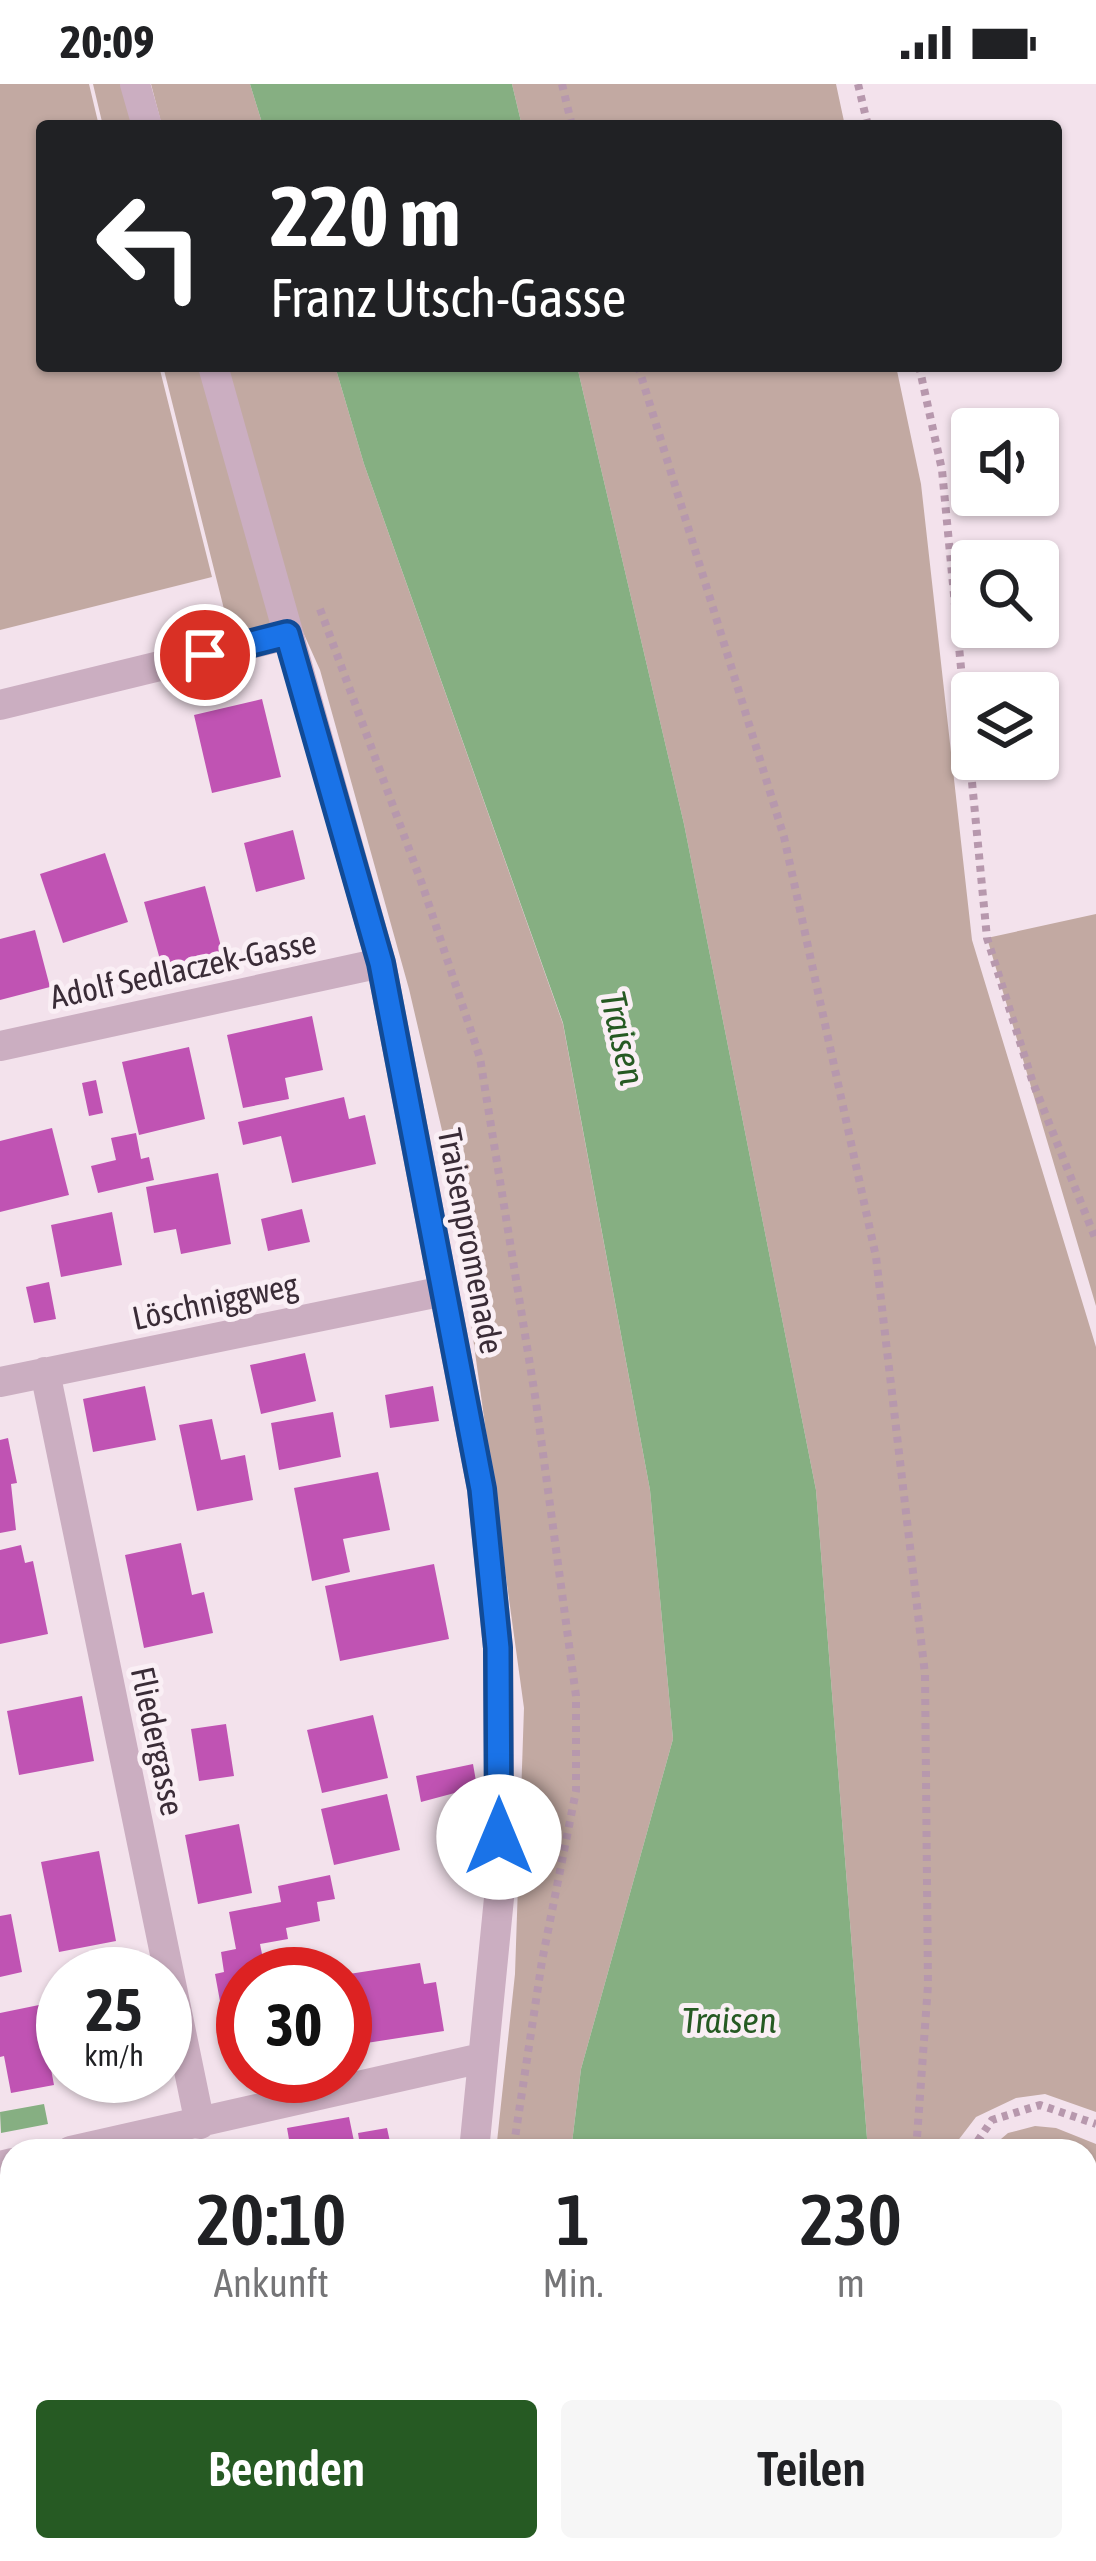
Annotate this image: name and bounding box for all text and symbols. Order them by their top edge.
text: 20:09 [60,16,154,68]
icon: left [72,168,228,324]
text: 220 m [270,168,460,264]
text: Franz Utsch-Gasse [270,267,626,328]
map controls [951,408,1059,780]
button: sound [951,408,1059,516]
button: search [951,540,1059,648]
pin [154,604,256,706]
icon: arrive [172,622,238,688]
button: layers [951,672,1059,780]
street label: Adolf Sedlaczek-Gasse [47,922,319,1016]
water label: Traisen [592,987,654,1089]
street label: Traisenpromenade [431,1125,511,1357]
street label: Löschniggweg [129,1265,302,1337]
street label: Fliedergasse [124,1663,192,1819]
position arrow [436,1774,562,1900]
speed limit sign: 30 [216,1947,372,2103]
text: 25 [86,1975,142,2044]
water label: Traisen [682,1999,776,2041]
text: km/h [84,2038,144,2072]
text: 20:10 [196,2178,346,2260]
text: 1 [556,2178,590,2260]
text: 230 [800,2178,902,2260]
text: Ankunft [214,2261,329,2305]
text: Min. [543,2261,604,2305]
text: m [837,2261,865,2305]
button: Beenden [36,2400,537,2538]
button: Teilen [561,2400,1062,2538]

